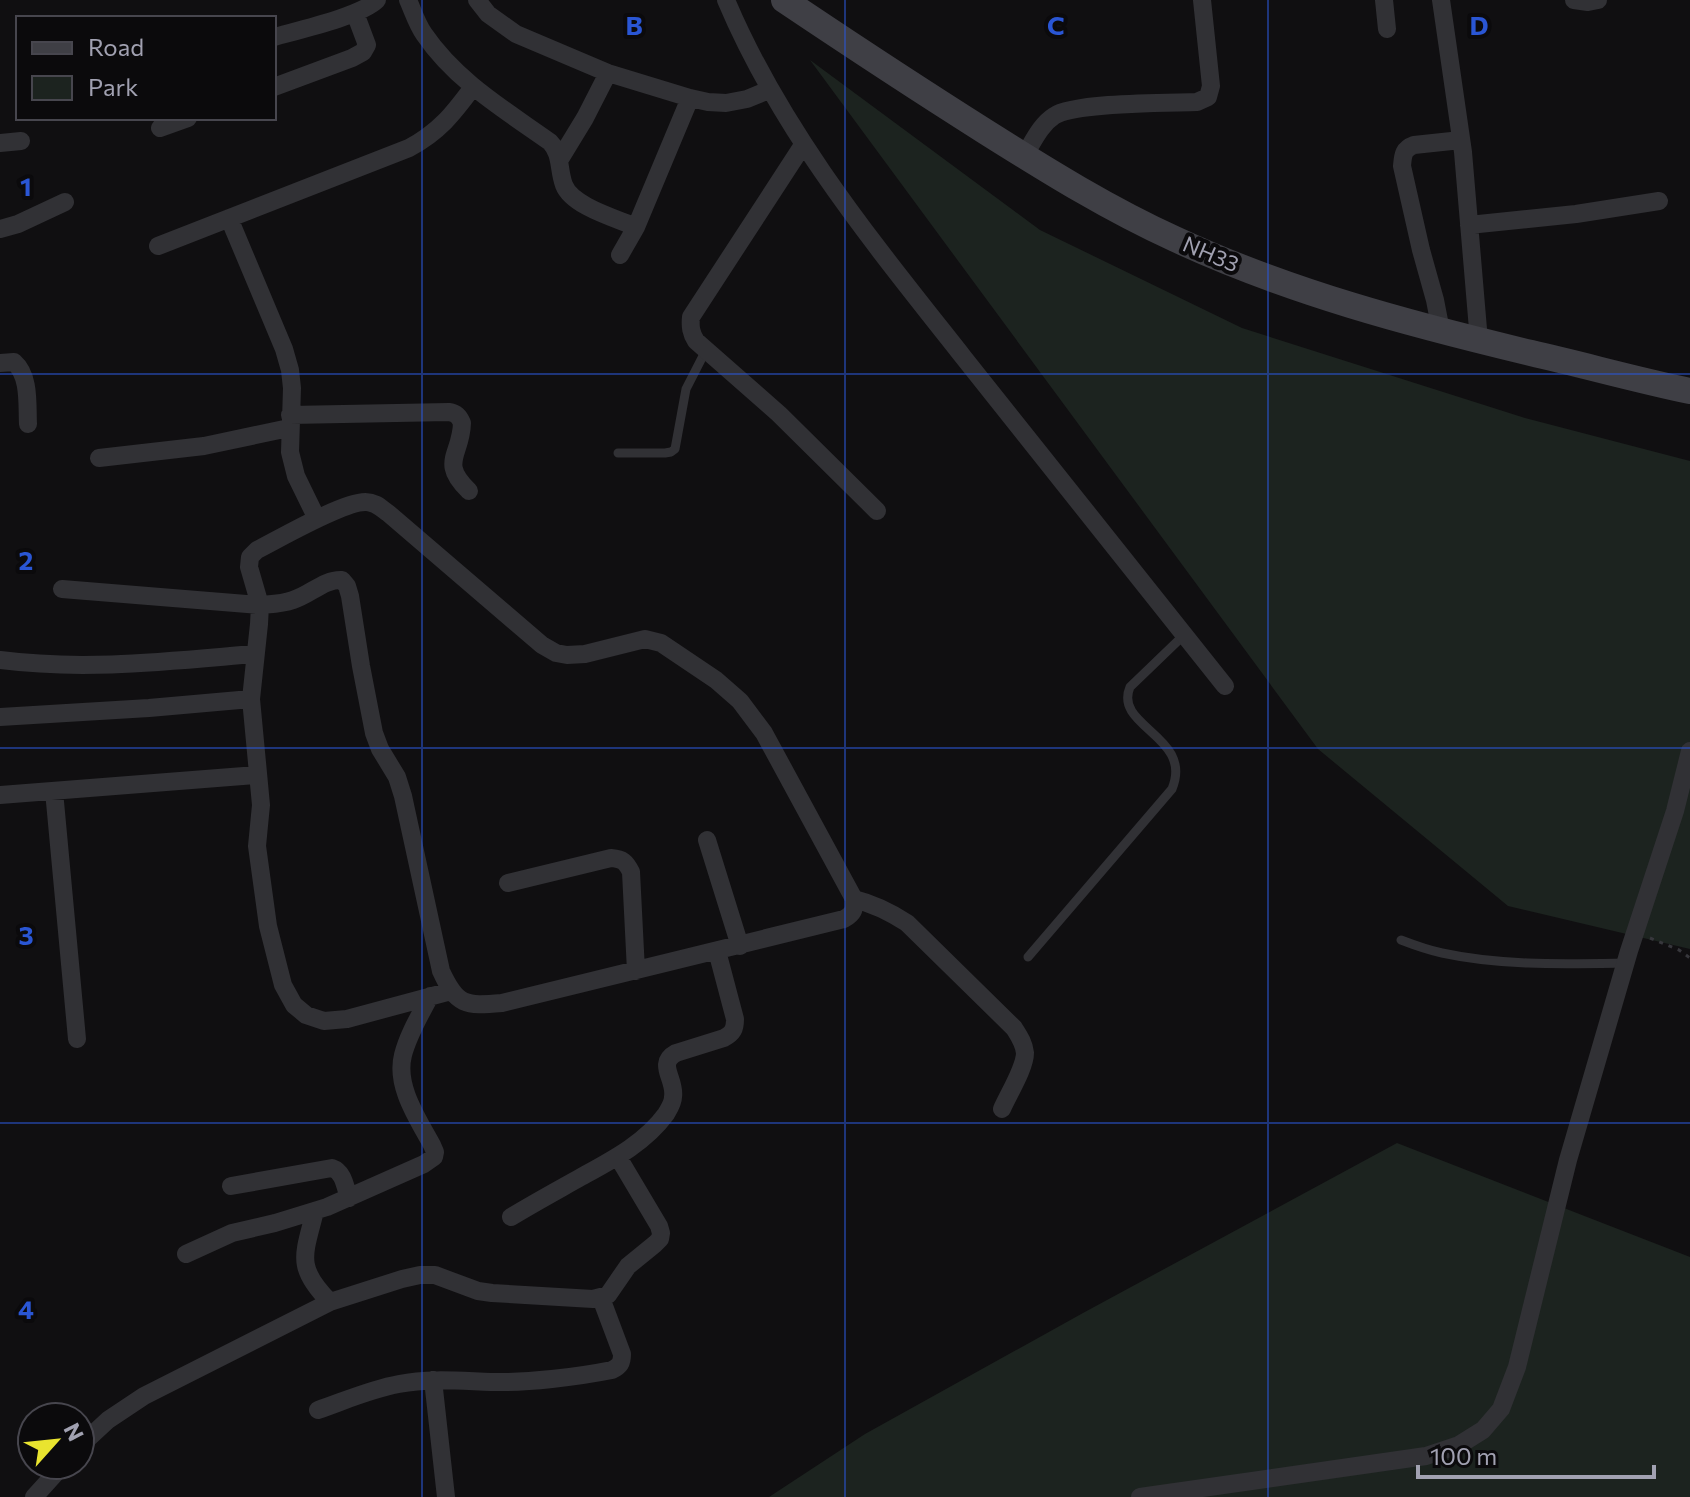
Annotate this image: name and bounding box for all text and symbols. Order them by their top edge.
text: B [625,9,643,40]
text: C [1047,9,1065,40]
text: D [1469,9,1489,40]
legend [16,16,276,120]
text: Road [88,32,144,61]
text: Park [88,72,138,101]
text: 1 [20,170,32,201]
street label: NH33 [1179,230,1243,277]
text: 2 [19,544,33,575]
text: 3 [18,919,34,950]
text: 4 [18,1293,34,1324]
north arrow [16,1401,96,1481]
text: N [58,1418,90,1445]
scale bar [1418,1429,1654,1479]
text: 100 m [1430,1441,1497,1470]

